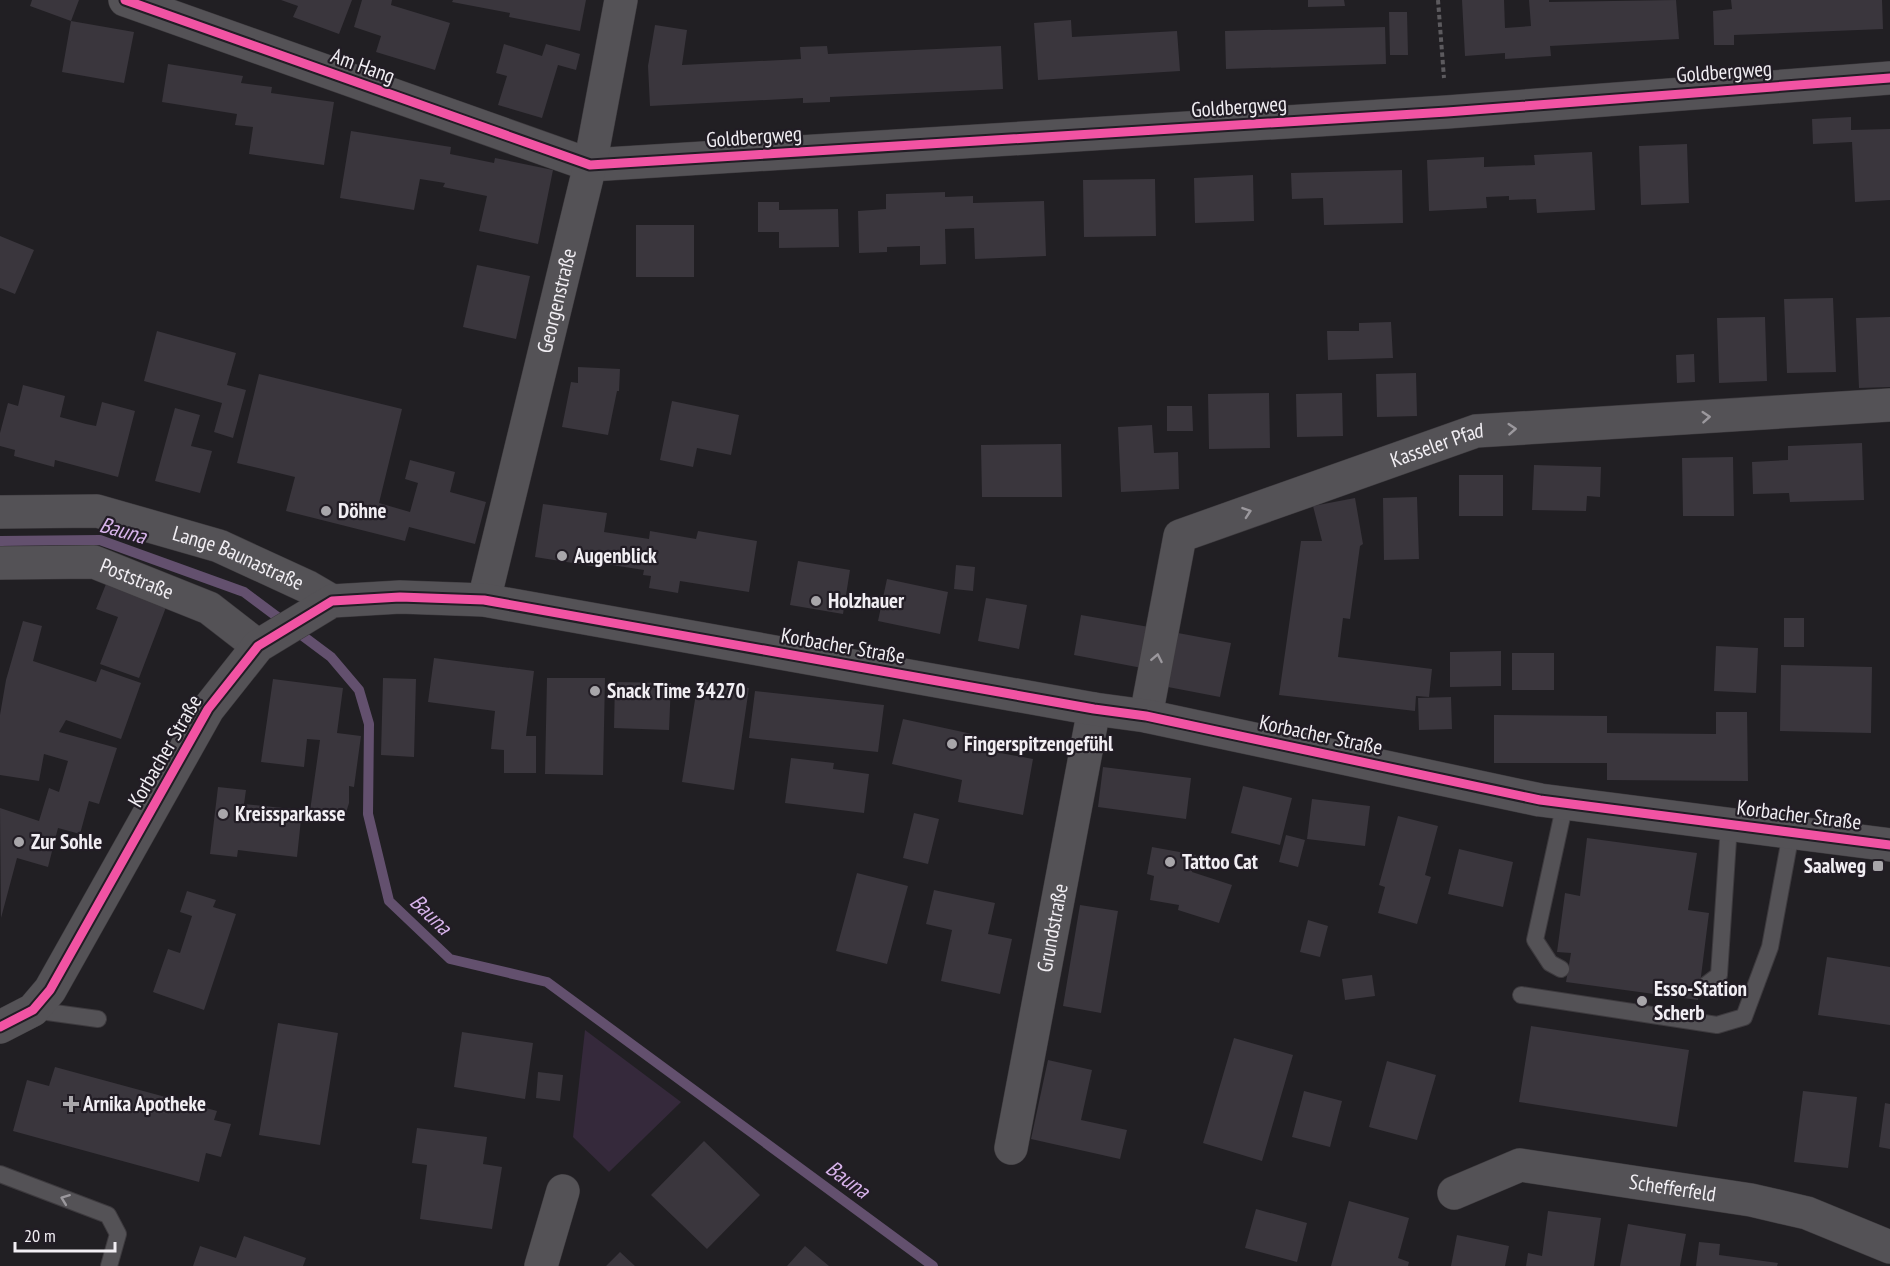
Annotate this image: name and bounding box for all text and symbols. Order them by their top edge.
street label: Am Hang [328,42,399,90]
street label: Goldbergweg [1675,55,1773,88]
street label: Goldbergweg [1190,90,1288,123]
street label: Goldbergweg [705,120,803,153]
street label: Georgenstraße [531,246,582,356]
one-way arrow [1702,410,1711,423]
street label: Kasseler Pfad [1387,417,1484,473]
one-way arrow [1507,423,1516,436]
place label: Döhne [338,497,386,524]
marker: Döhne [319,504,333,518]
one-way arrow [1241,507,1251,520]
water label: Bauna [96,510,151,550]
street label: Lange Baunastraße [170,519,308,596]
place label: Augenblick [573,542,657,569]
marker: Augenblick [555,549,569,563]
street label: Poststraße [96,552,178,605]
place label: Holzhauer [828,587,905,614]
marker: Holzhauer [809,594,823,608]
street label: Korbacher Straße [779,621,907,670]
one-way arrow [1150,654,1163,664]
place label: Snack Time 34270 [607,677,746,704]
marker: Snack Time 34270 [588,684,602,698]
street label: Korbacher Straße [122,690,208,812]
street label: Korbacher Straße [1257,708,1385,761]
place label: Fingerspitzengefühl [964,730,1114,757]
marker: Fingerspitzengefühl [945,737,959,751]
street label: Korbacher Straße [1735,793,1863,836]
place label: Kreissparkasse [235,800,345,827]
marker: Kreissparkasse [216,807,230,821]
place label: Zur Sohle [31,828,102,855]
marker: Zur Sohle [12,835,26,849]
place label: Tattoo Cat [1182,848,1258,875]
place label: Saalweg [1804,852,1866,879]
marker: Tattoo Cat [1163,855,1177,869]
marker: Saalweg [1871,859,1885,873]
street label: Grundstraße [1031,881,1074,974]
water label: Bauna [404,888,459,941]
place label: Esso-Station Scherb [1654,975,1747,1026]
marker: Esso-Station Scherb [1635,994,1649,1008]
place label: Arnika Apotheke [82,1090,206,1117]
marker: Arnika Apotheke [64,1097,78,1111]
water label: Bauna [821,1154,876,1205]
street label: Schefferfeld [1627,1168,1718,1208]
one-way arrow [60,1194,71,1206]
scale bar [15,1215,116,1253]
text: 20 m [24,1224,56,1247]

